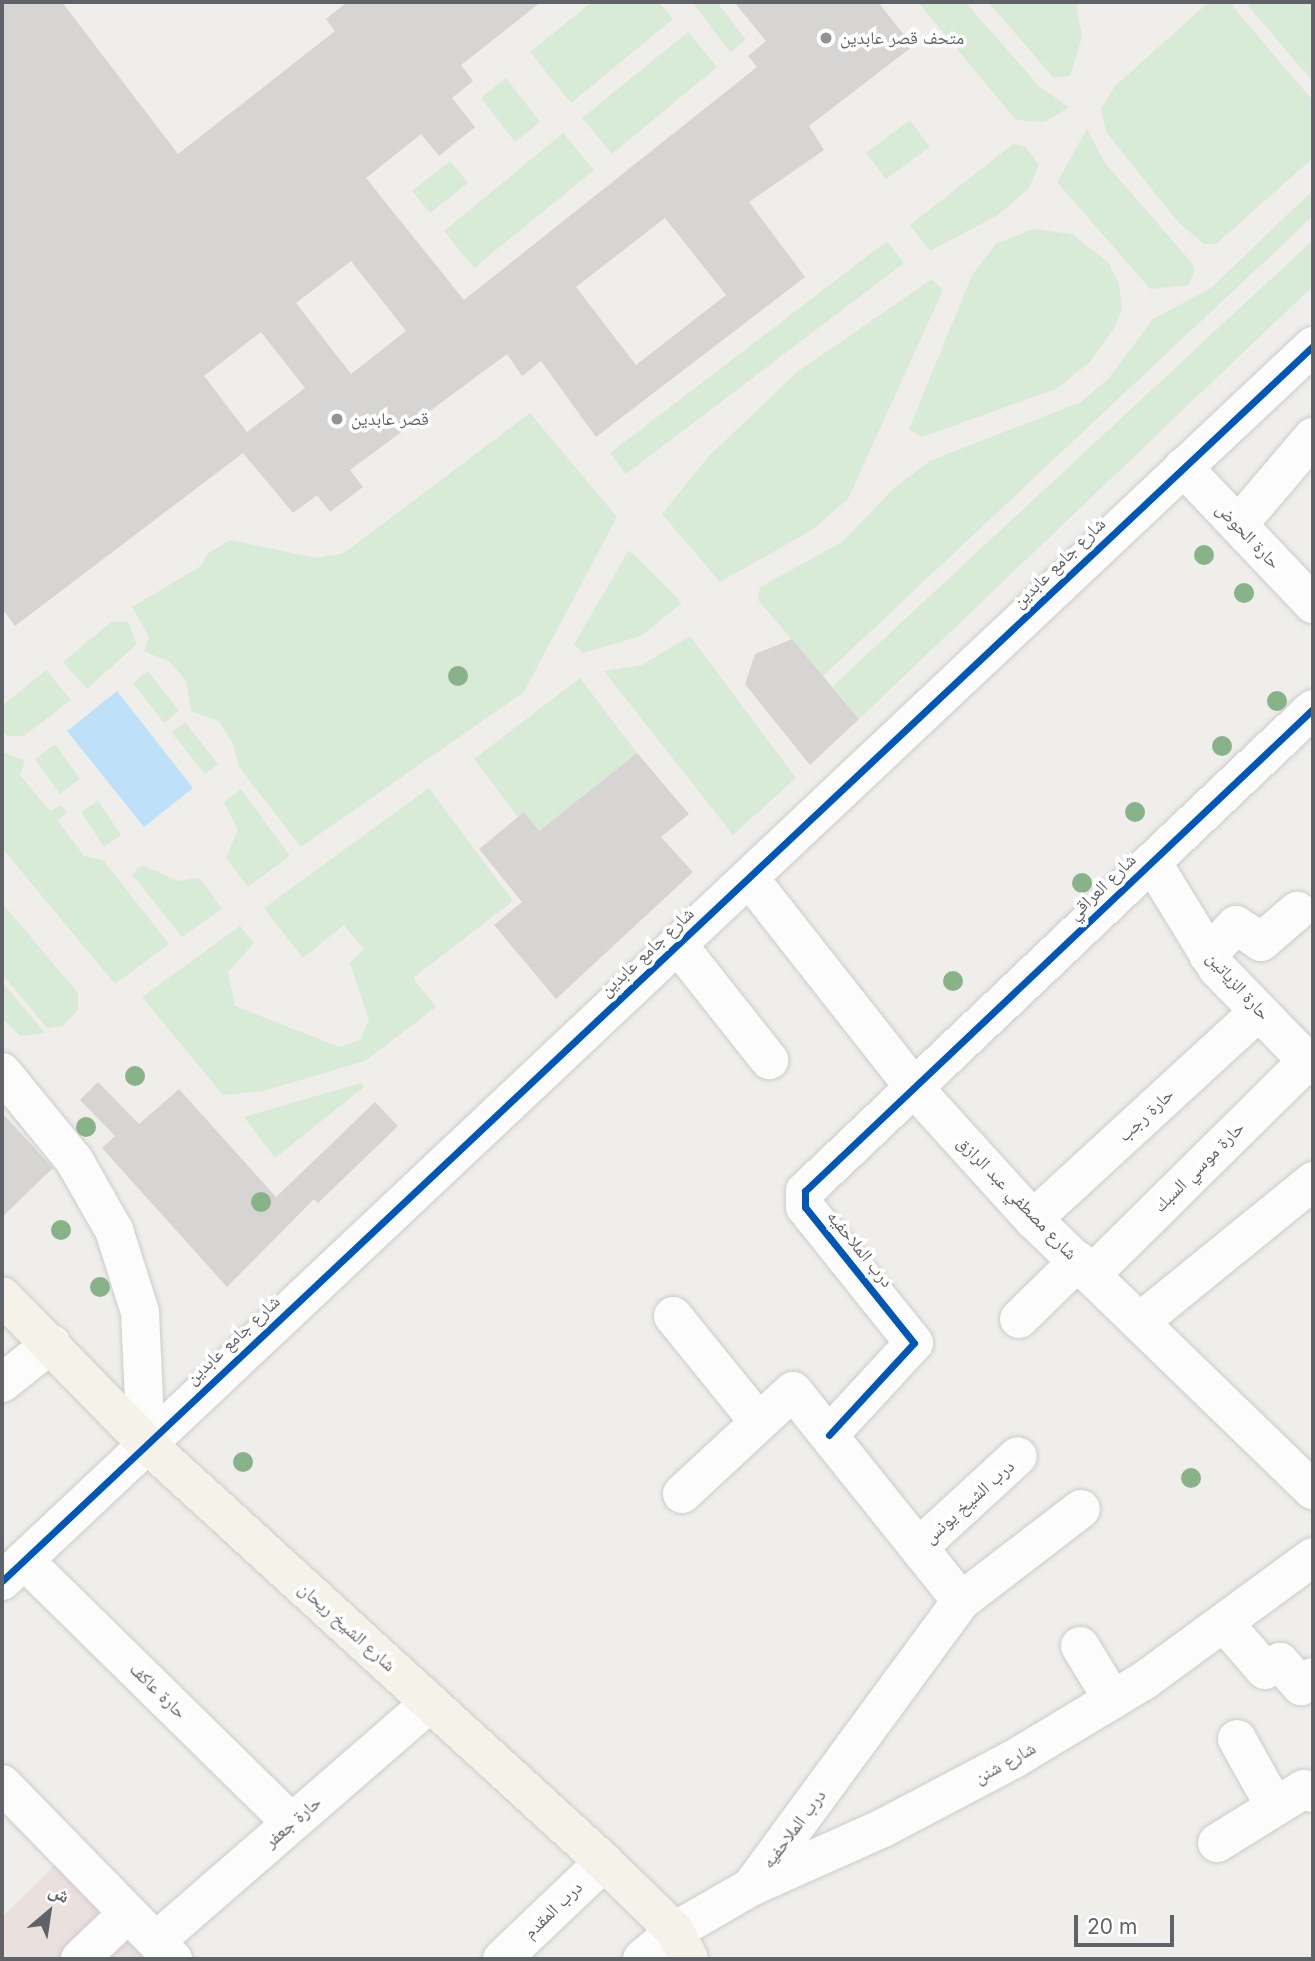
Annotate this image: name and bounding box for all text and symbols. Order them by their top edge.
place label: متحف قصر عابدين [840,27,964,49]
marker: متحف قصر عابدين [818,30,834,46]
place label: قصر عابدين [351,408,429,430]
marker: قصر عابدين [329,411,345,427]
street label: حارة الحوض [1211,498,1285,574]
street label: شارع جامع عابدين [1008,513,1110,613]
street label: شارع العراقي [1063,849,1141,925]
street label: شارع جامع عابدين [595,903,699,1001]
street label: حارة الزياتين [1202,947,1274,1025]
street label: حارة رجب [1114,1084,1178,1146]
street label: حارة موسي السبك [1149,1117,1249,1217]
street label: شارع مصطفي عبد الرازق [952,1132,1082,1264]
street label: درب الملاحفيه [822,1206,898,1292]
street label: شارع جامع عابدين [181,1291,285,1389]
street label: درب الشيخ يونس [919,1456,1019,1548]
street label: شارع الشيخ ريحان [294,1578,400,1676]
street label: حارة عاكف [125,1659,191,1723]
street label: شارع شنن [971,1737,1039,1789]
street label: درب الملاحفيه [757,1785,831,1873]
street label: حارة جعفر [260,1791,326,1853]
north arrow [14,1877,84,1947]
street label: درب المقدم [519,1877,587,1943]
text: ش [45,1878,74,1908]
scale bar [1077,1902,1177,1946]
text: 20 m [1087,1914,1137,1939]

